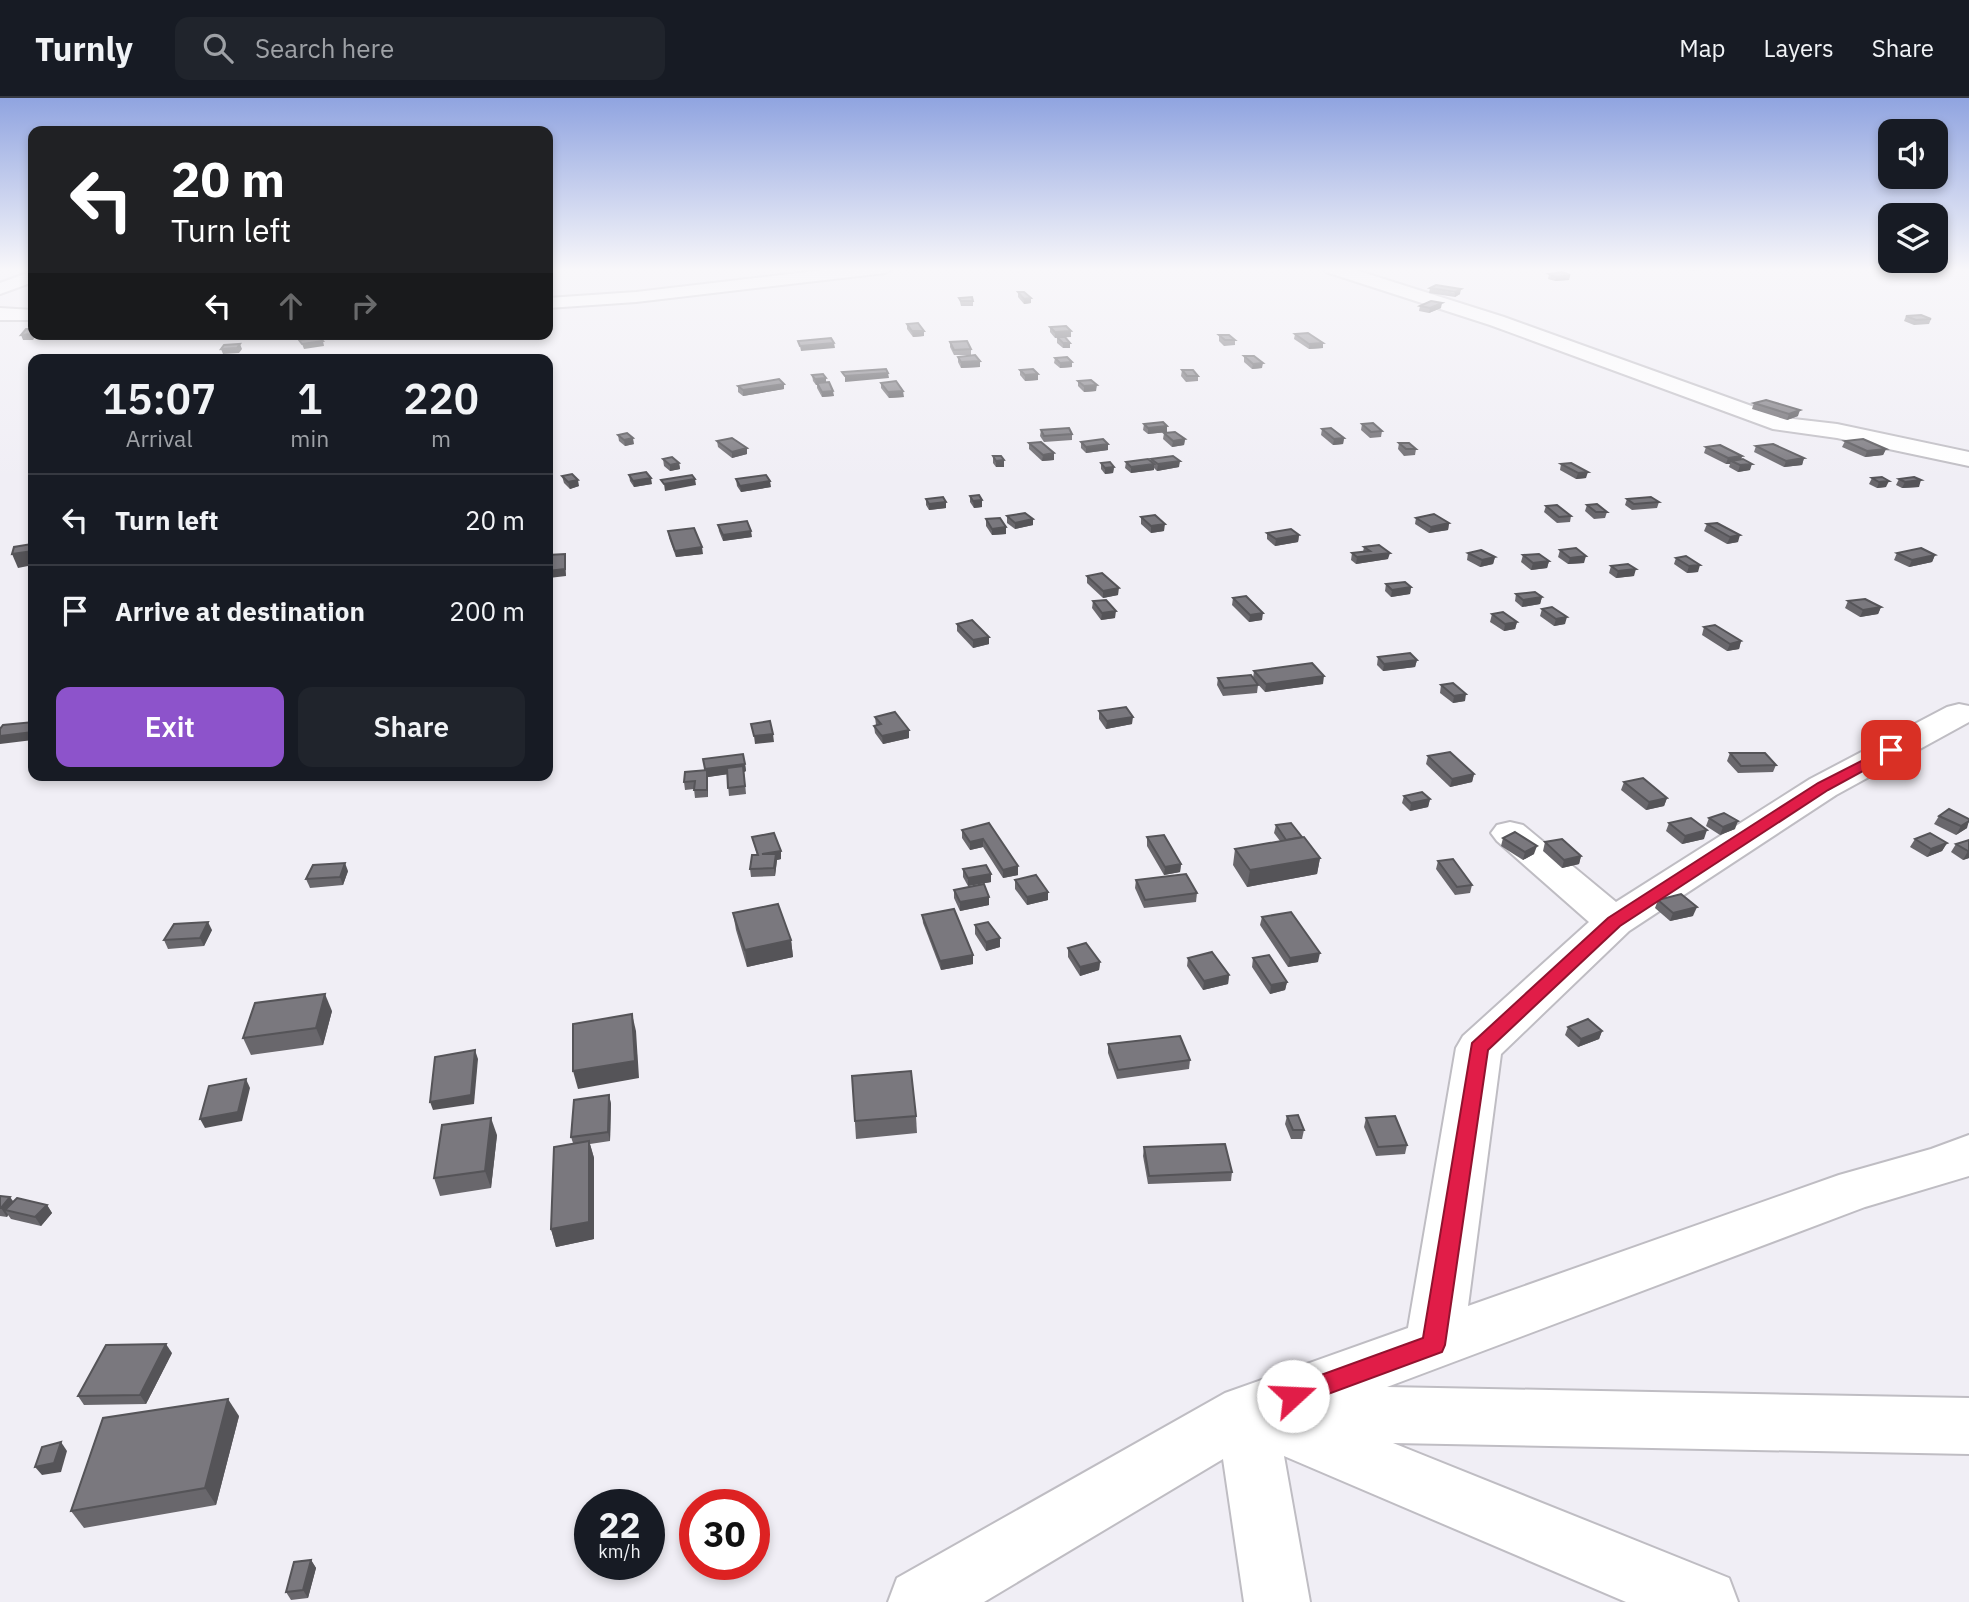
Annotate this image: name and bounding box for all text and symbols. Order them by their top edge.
search box [175,17,665,80]
text: Turnly [35,27,133,70]
icon: search [199,29,237,67]
text: Search here [255,31,394,65]
text: Map [1679,32,1726,64]
text: Layers [1764,32,1834,64]
text: Share [1872,32,1934,64]
map controls [1878,119,1948,273]
button: sound [1878,119,1948,189]
text: 20 m [171,147,285,210]
icon: left [56,154,147,245]
button: layers [1878,203,1948,273]
text: Turn left [171,209,291,251]
icon: left [199,287,237,325]
icon: ahead [272,287,310,325]
icon: right [345,287,383,325]
text: 15:07 [102,371,216,426]
text: 1 [297,371,322,426]
text: 220 [403,371,479,426]
text: Arrival [126,423,193,453]
text: min [290,423,329,453]
text: m [431,423,451,453]
icon: left [56,501,94,539]
text: Turn left [115,503,218,537]
text: 20 m [465,503,525,537]
icon: arrive [56,592,94,630]
text: Arrive at destination [115,594,365,628]
text: 200 m [449,594,525,628]
button: Exit [56,687,284,767]
button: Share [298,687,525,767]
pin [1861,720,1921,780]
icon: arrive [1872,731,1910,769]
position arrow [1256,1359,1330,1433]
speed limit sign: 30 [679,1489,770,1580]
text: 22 [598,1502,641,1548]
text: km/h [598,1540,641,1563]

